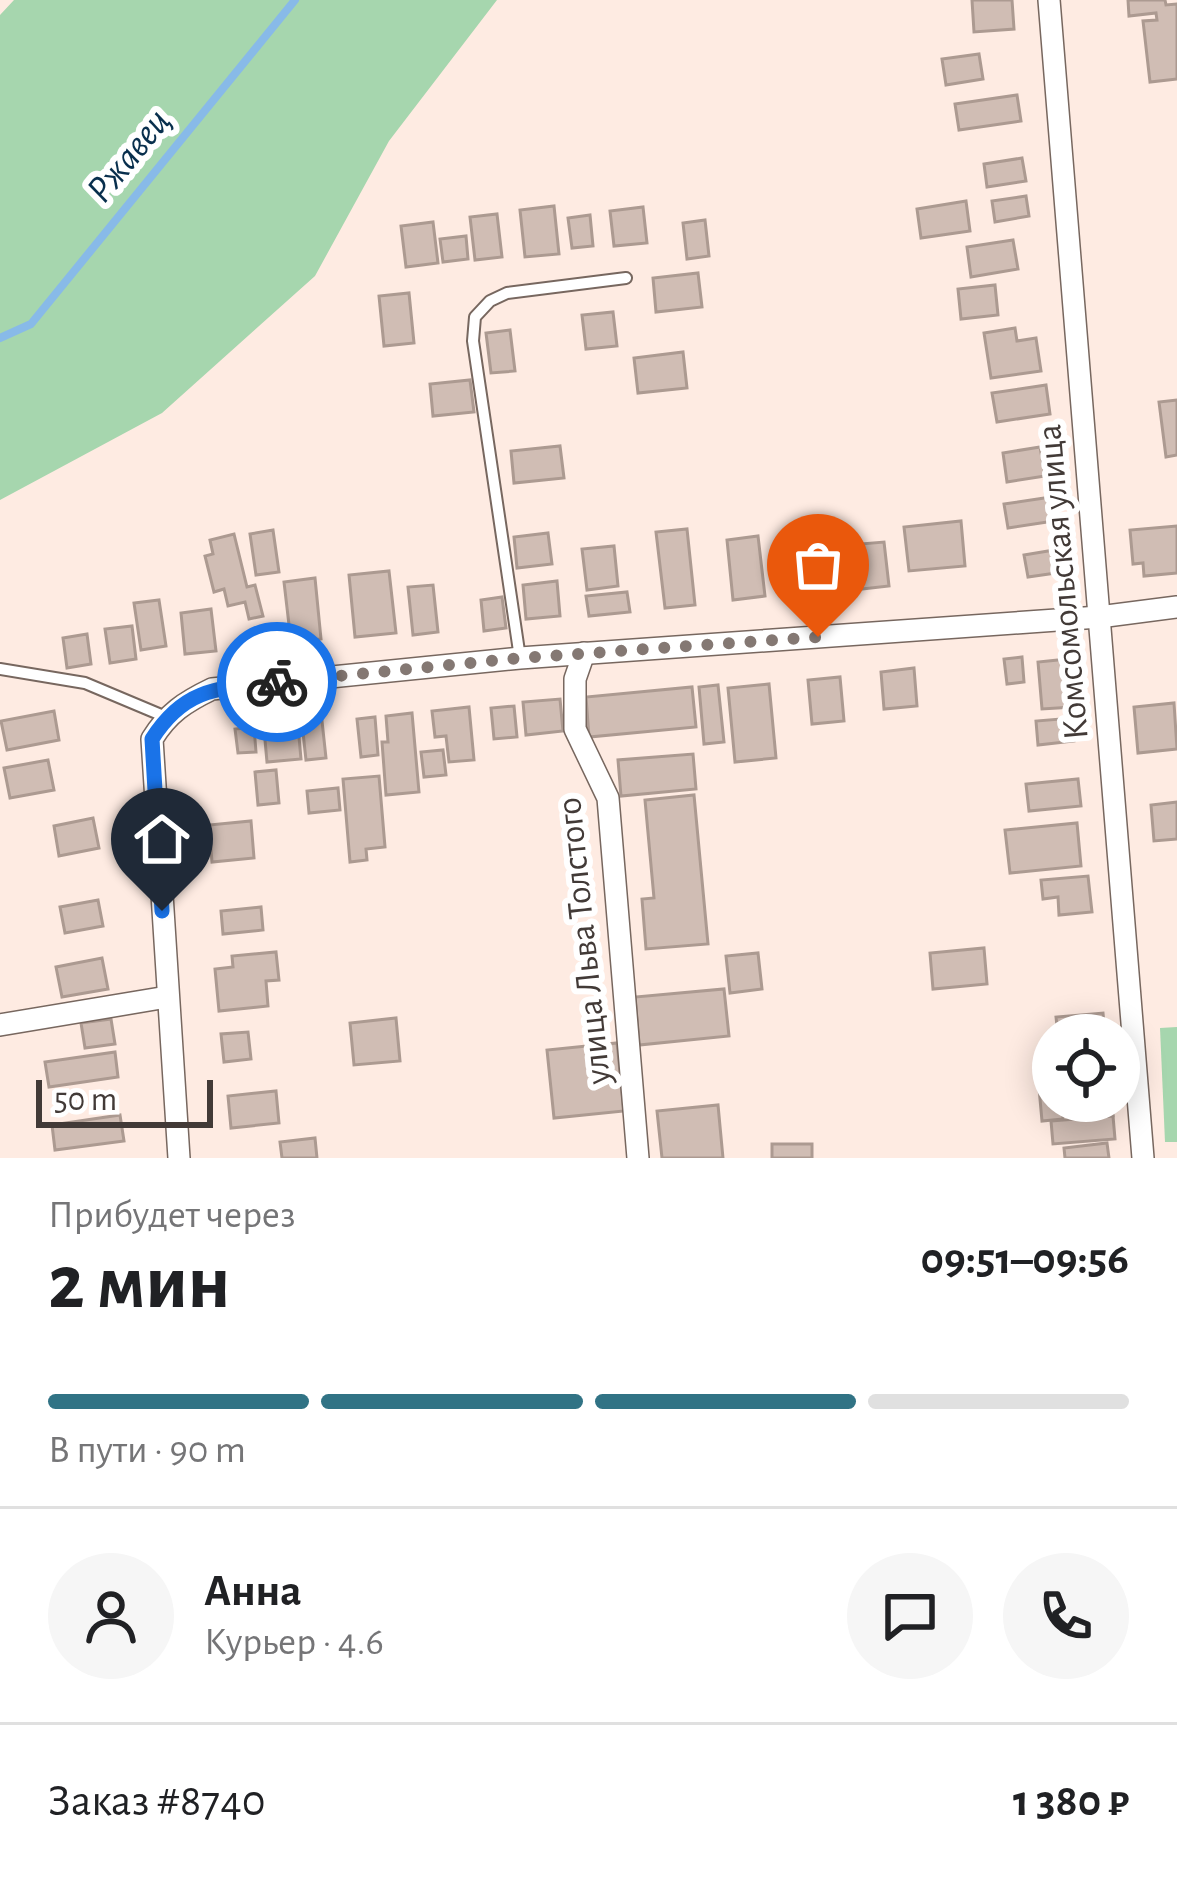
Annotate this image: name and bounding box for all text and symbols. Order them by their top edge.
water label: Ржавец [80,102,178,210]
street label: Комсомольская улица [1031,423,1095,741]
pin [767,514,869,637]
icon: bag [785,532,851,598]
courier [217,622,337,742]
icon: bike [244,649,310,715]
pin [111,788,213,911]
street label: улица Льва Толстого [551,796,617,1087]
icon: home [129,806,195,872]
map controls [1032,1014,1140,1122]
button: locate [1032,1014,1140,1122]
scale bar [36,1074,213,1127]
text: 50 m [54,1084,117,1117]
text: Прибудет через [48,1196,295,1235]
text: 09:51–09:56 [920,1237,1129,1282]
text: 2 мин [48,1245,231,1323]
text: В пути · 90 m [48,1431,246,1470]
button: person [48,1553,174,1679]
button: chat [847,1553,973,1679]
button: phone [1003,1553,1129,1679]
text: Анна [204,1569,302,1614]
text: Курьер · 4.6 [204,1623,384,1662]
text: Заказ #8740 [48,1779,266,1824]
text: 1 380 ₽ [1013,1779,1129,1824]

